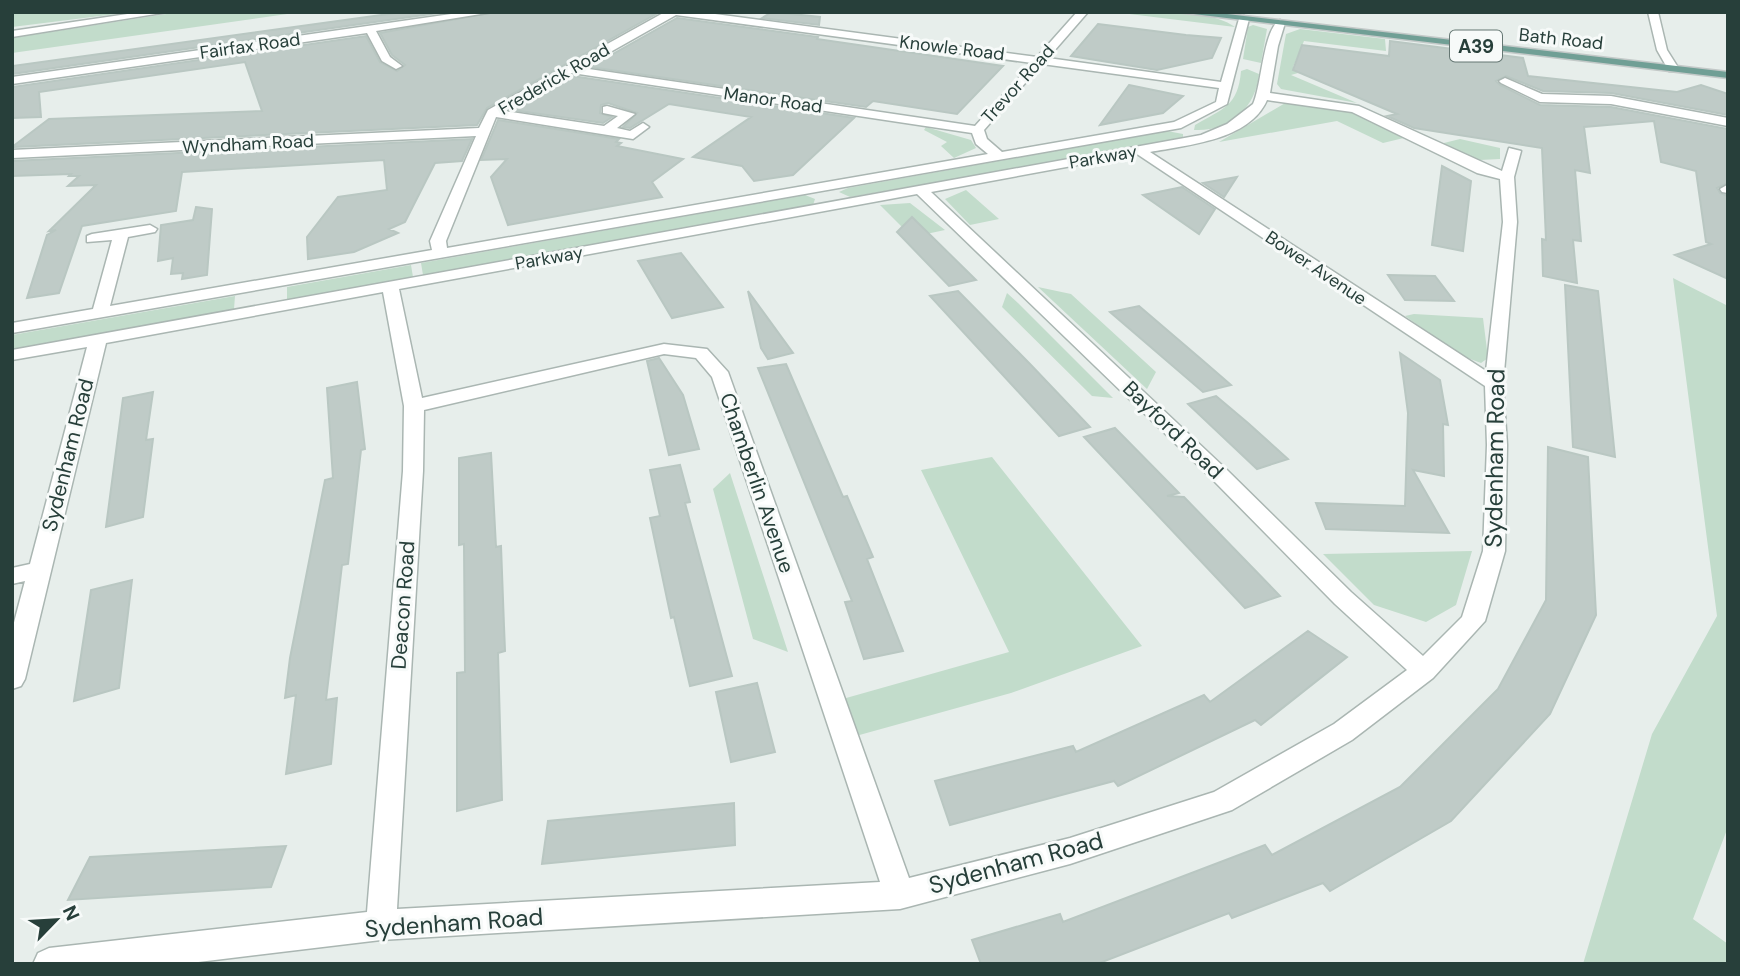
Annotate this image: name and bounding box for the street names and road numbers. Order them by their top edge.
street label: Bath Road [1518,23,1604,55]
street label: Fairfax Road [198,27,302,65]
street label: Knowle Road [898,30,1006,66]
road number: A39 [1450,30,1502,61]
street label: Frederick Road [494,37,614,121]
street label: Trevor Road [976,39,1060,129]
street label: Manor Road [722,81,824,119]
street label: Wyndham Road [182,129,314,159]
street label: Parkway [1067,139,1139,175]
street label: Bower Avenue [1261,225,1371,311]
street label: Parkway [513,240,585,276]
street label: Sydenham Road [1477,368,1512,548]
street label: Bayford Road [1117,375,1229,485]
street label: Sydenham Road [35,376,101,534]
street label: Chamberlin Avenue [713,389,801,577]
street label: Deacon Road [385,540,421,670]
street label: Sydenham Road [925,824,1106,901]
street label: Sydenham Road [364,901,544,944]

